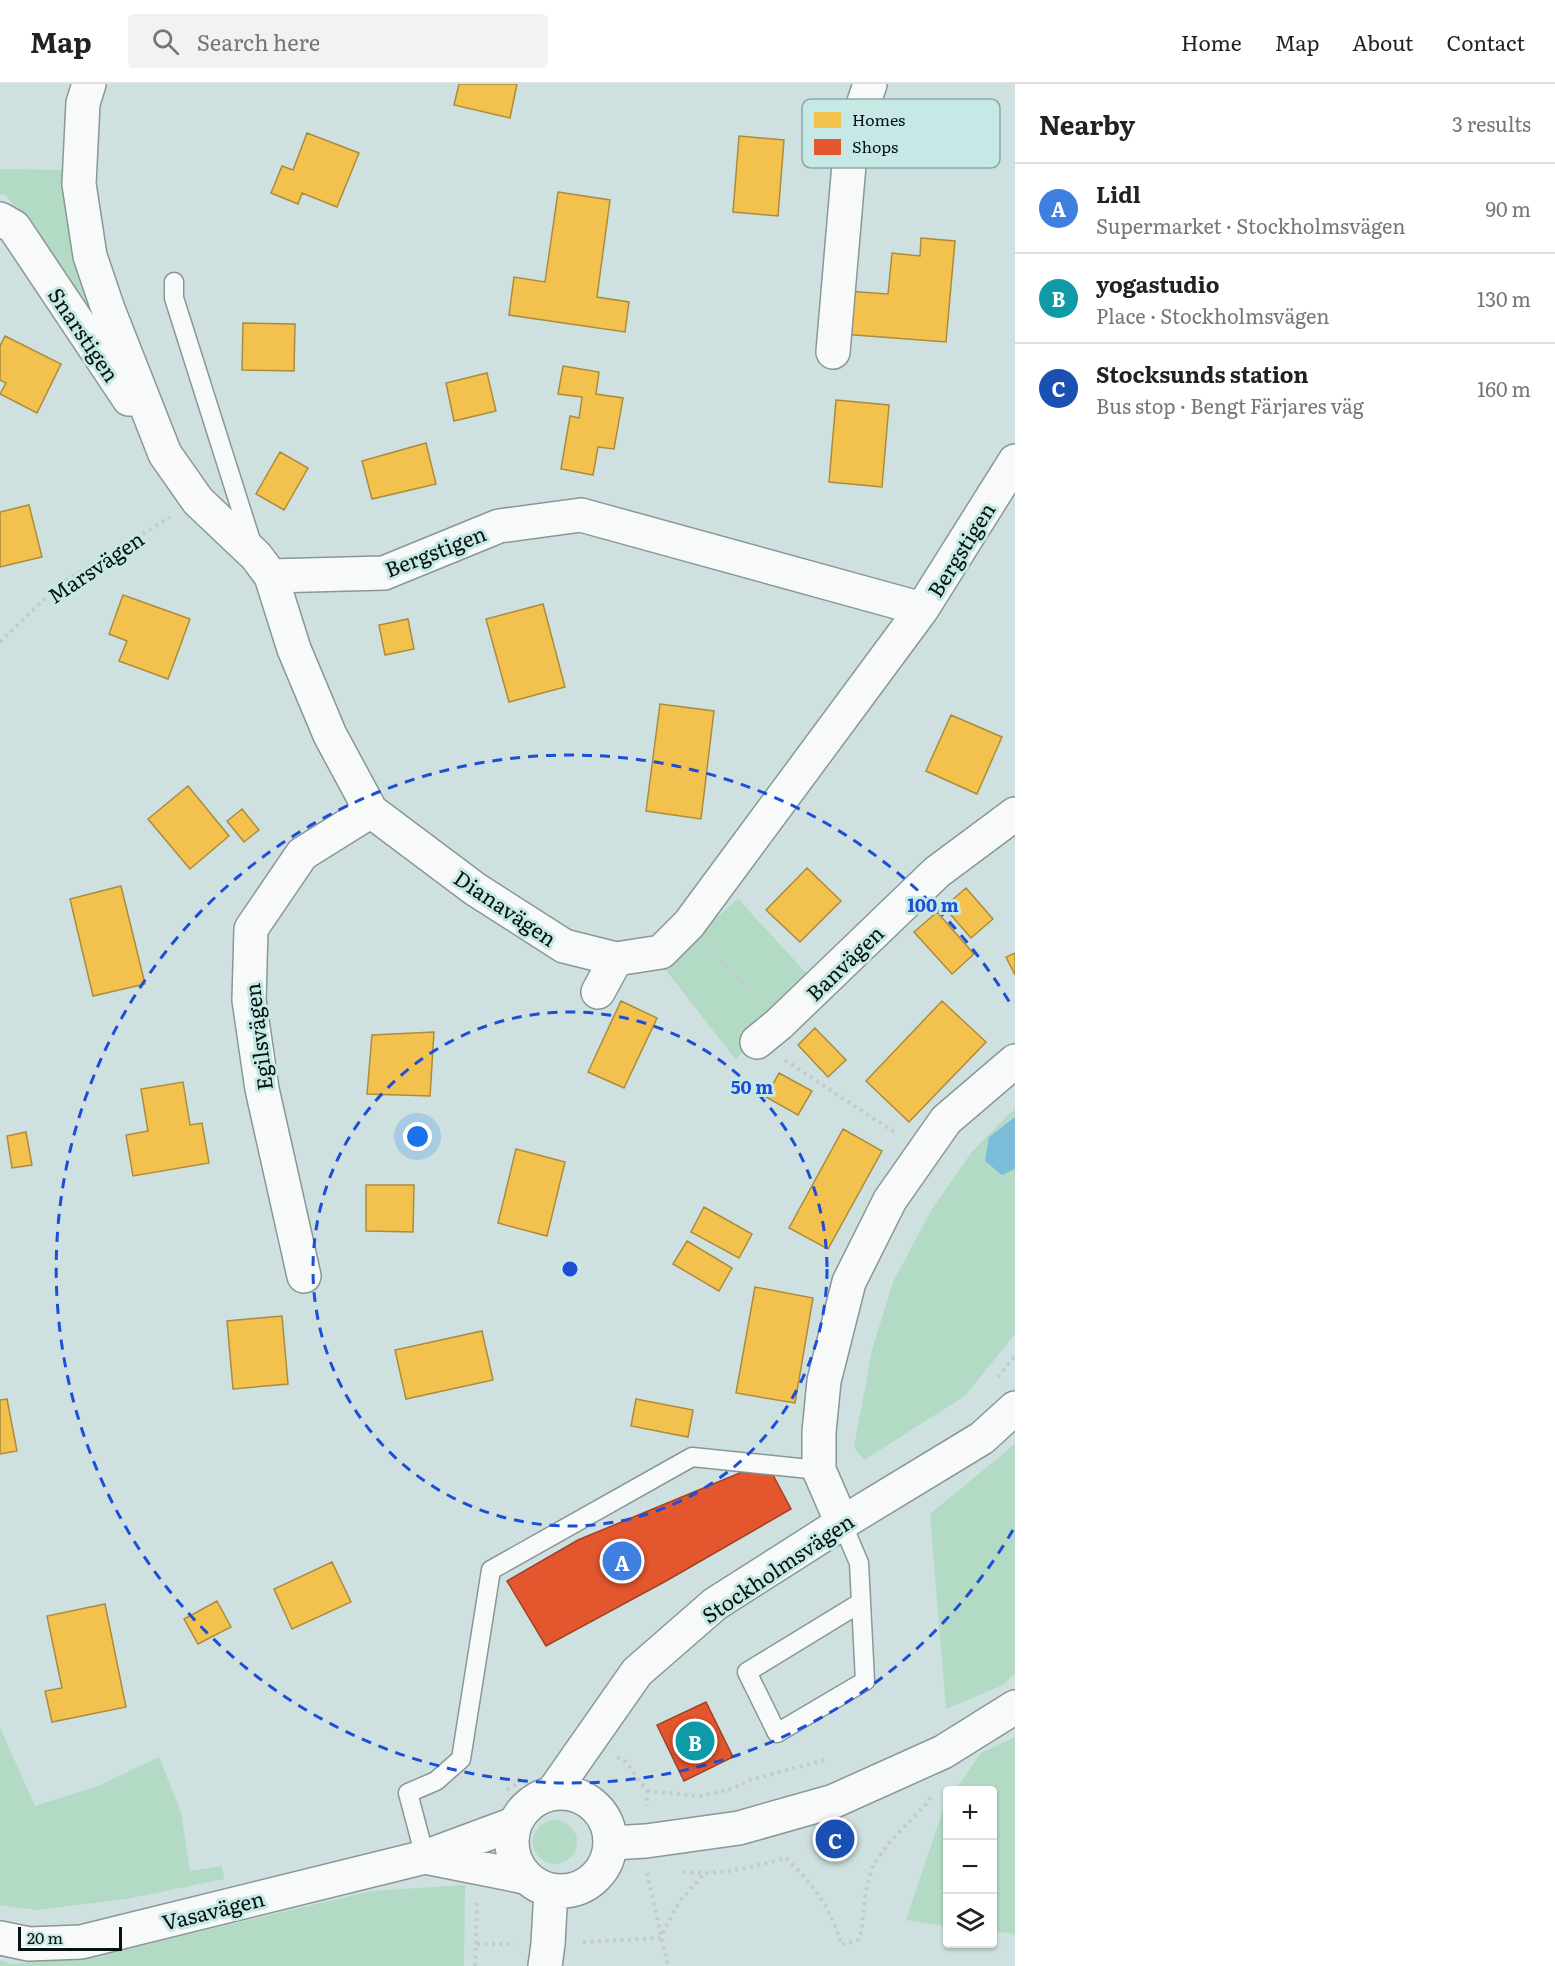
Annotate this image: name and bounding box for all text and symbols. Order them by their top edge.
search box [128,14,548,68]
text: Map [30,20,92,62]
icon: search [149,25,182,58]
text: Search here [197,25,320,58]
text: Home [1181,26,1242,57]
text: Map [1275,26,1319,57]
text: About [1352,26,1414,57]
text: Contact [1447,26,1525,57]
legend [802,99,1000,168]
text: Nearby [1039,104,1135,143]
text: Homes [852,107,905,131]
text: 3 results [1452,108,1531,138]
text: Shops [852,134,898,158]
text: Lidl [1096,177,1141,210]
text: A [1051,193,1066,223]
text: 90 m [1486,193,1531,223]
text: Supermarket · Stockholmsvägen [1096,210,1405,240]
text: yogastudio [1096,267,1220,300]
street label: Snarstigen [42,280,128,388]
text: B [1052,283,1065,313]
text: 130 m [1477,283,1531,313]
text: Place · Stockholmsvägen [1096,300,1329,330]
text: Stocksunds station [1096,357,1309,390]
text: C [1051,373,1066,403]
text: 160 m [1477,373,1531,403]
text: Bus stop · Bengt Färjares väg [1096,390,1364,420]
street label: Bergstigen [919,496,1001,602]
street label: Bergstigen [380,516,490,584]
street label: Marsvägen [41,522,149,610]
street label: Dianavägen [448,861,564,953]
text: 100 m [907,891,959,918]
street label: Banvägen [798,917,890,1007]
street label: Egilsvägen [235,982,279,1092]
text: 50 m [731,1073,773,1100]
your location [403,1122,432,1151]
centre of rings [560,1259,580,1279]
street label: Stockholmsvägen [695,1504,859,1630]
pin: A [602,1538,642,1584]
pin: B [676,1718,714,1764]
map controls [943,1786,997,1948]
button: + [943,1786,997,1840]
pin: C [816,1816,854,1862]
button: − [943,1840,997,1894]
street label: Vasavägen [159,1881,268,1937]
button: layers [943,1894,997,1948]
scale bar [18,1924,122,1952]
text: 20 m [27,1925,63,1949]

